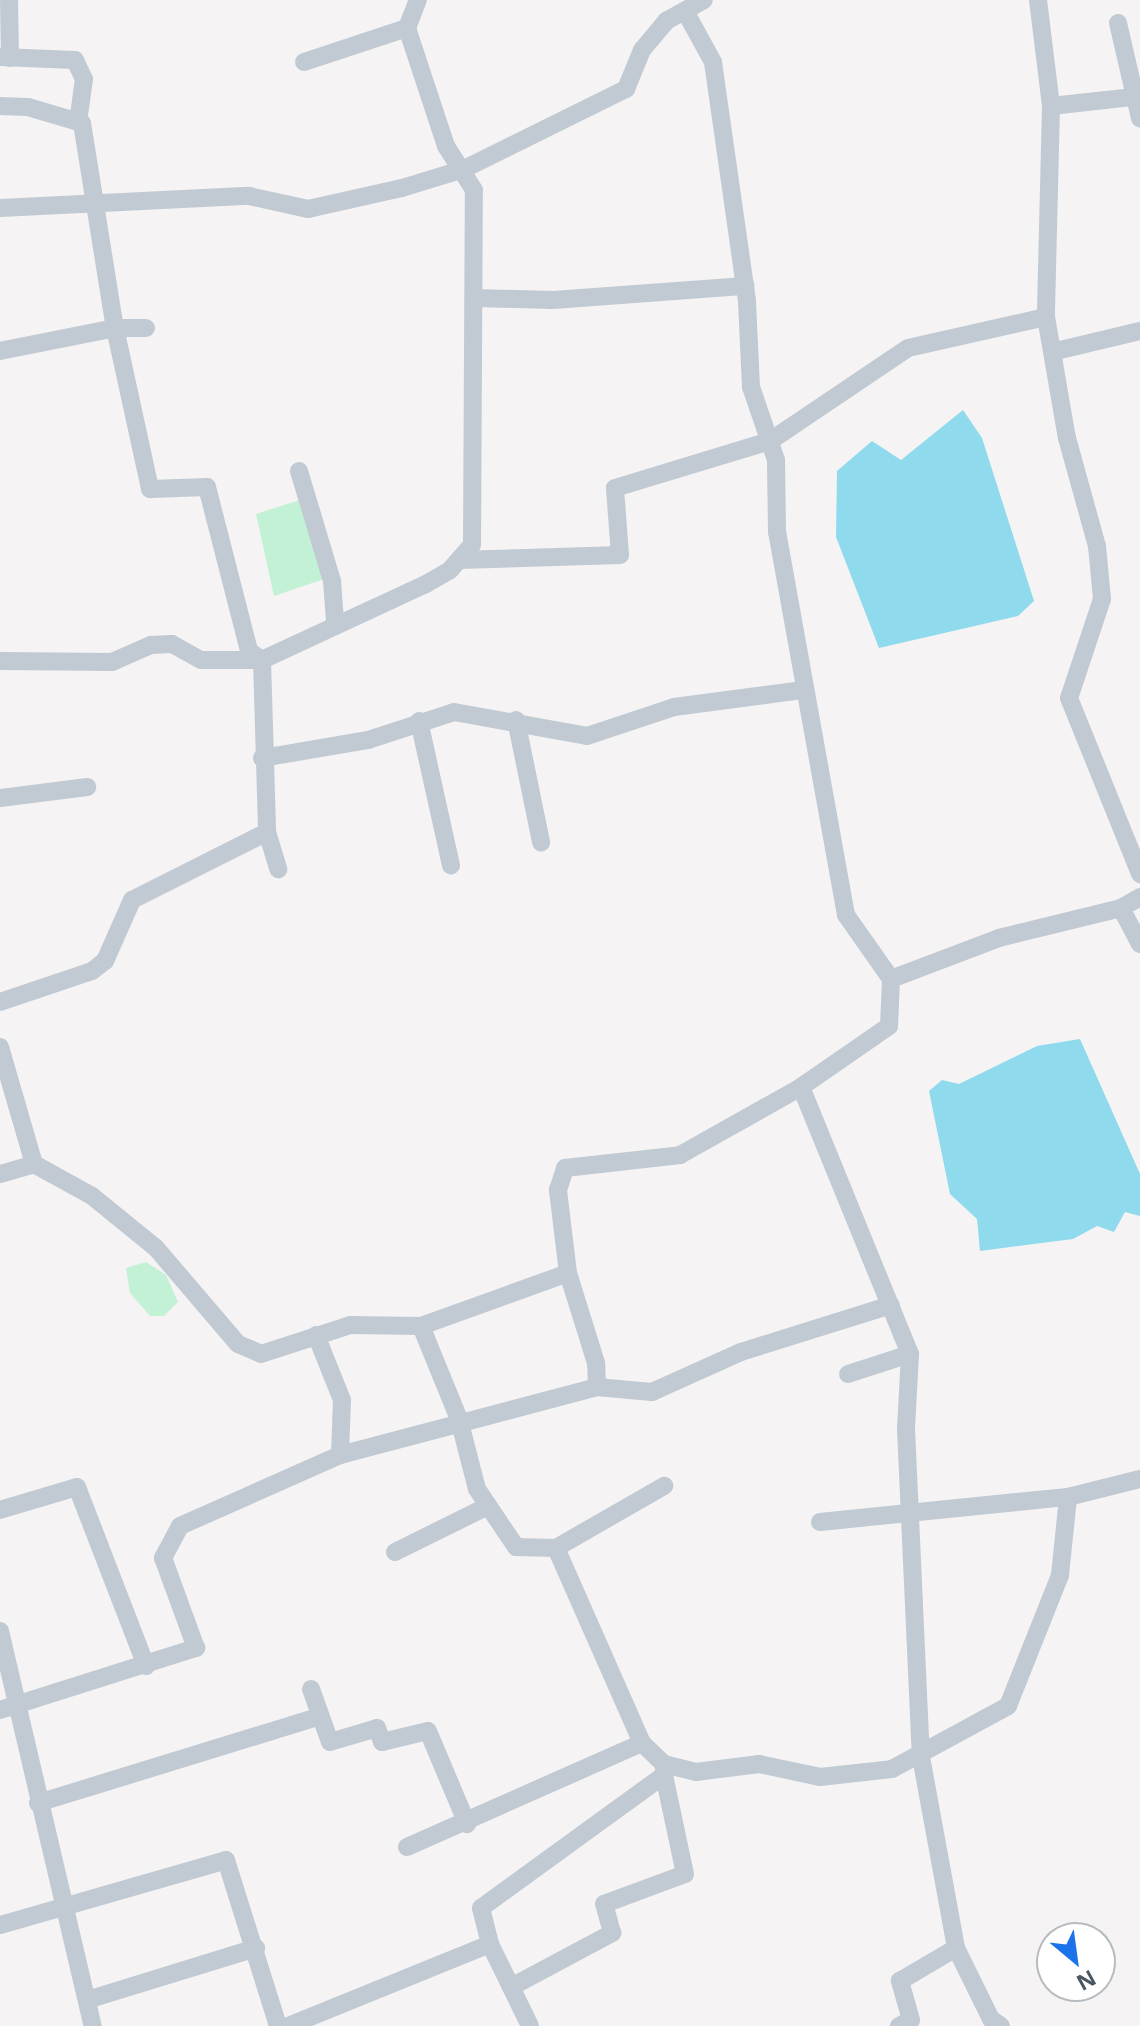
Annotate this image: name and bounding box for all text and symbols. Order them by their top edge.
north arrow [1036,1922,1116,2002]
text: N [1072,1964,1102,1999]

